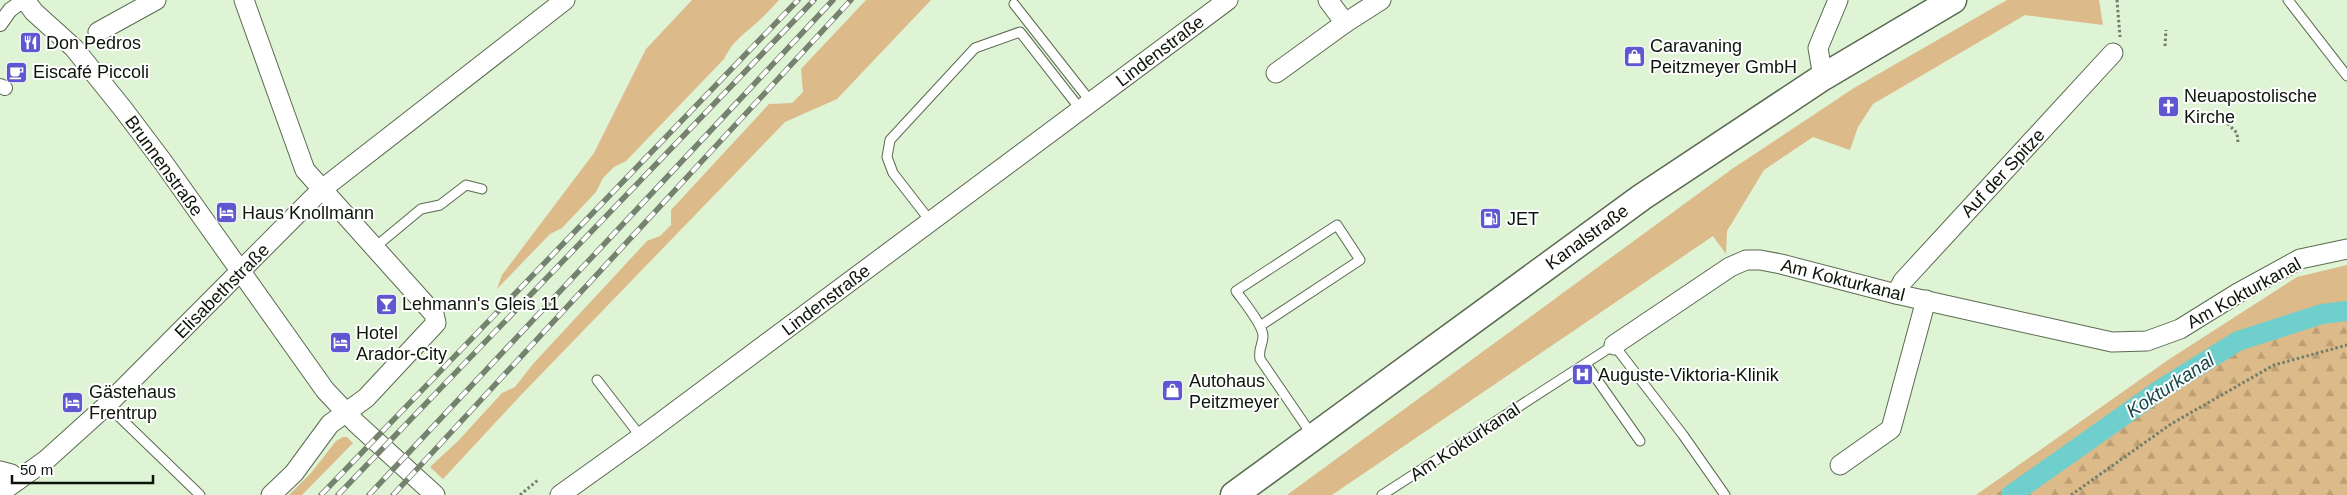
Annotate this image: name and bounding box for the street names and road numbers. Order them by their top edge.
street label: Lindenstraße [1112,11,1208,91]
street label: Brunnenstraße [121,112,207,220]
street label: Auf der Spitze [1957,125,2049,221]
street label: Kanalstraße [1542,200,1632,274]
street label: Elisabethstraße [171,240,273,342]
street label: Am Kokturkanal [2184,253,2304,333]
street label: Am Kokturkanal [1779,255,1907,305]
street label: Lindenstraße [778,260,874,340]
street label: Am Kokturkanal [1406,399,1524,485]

